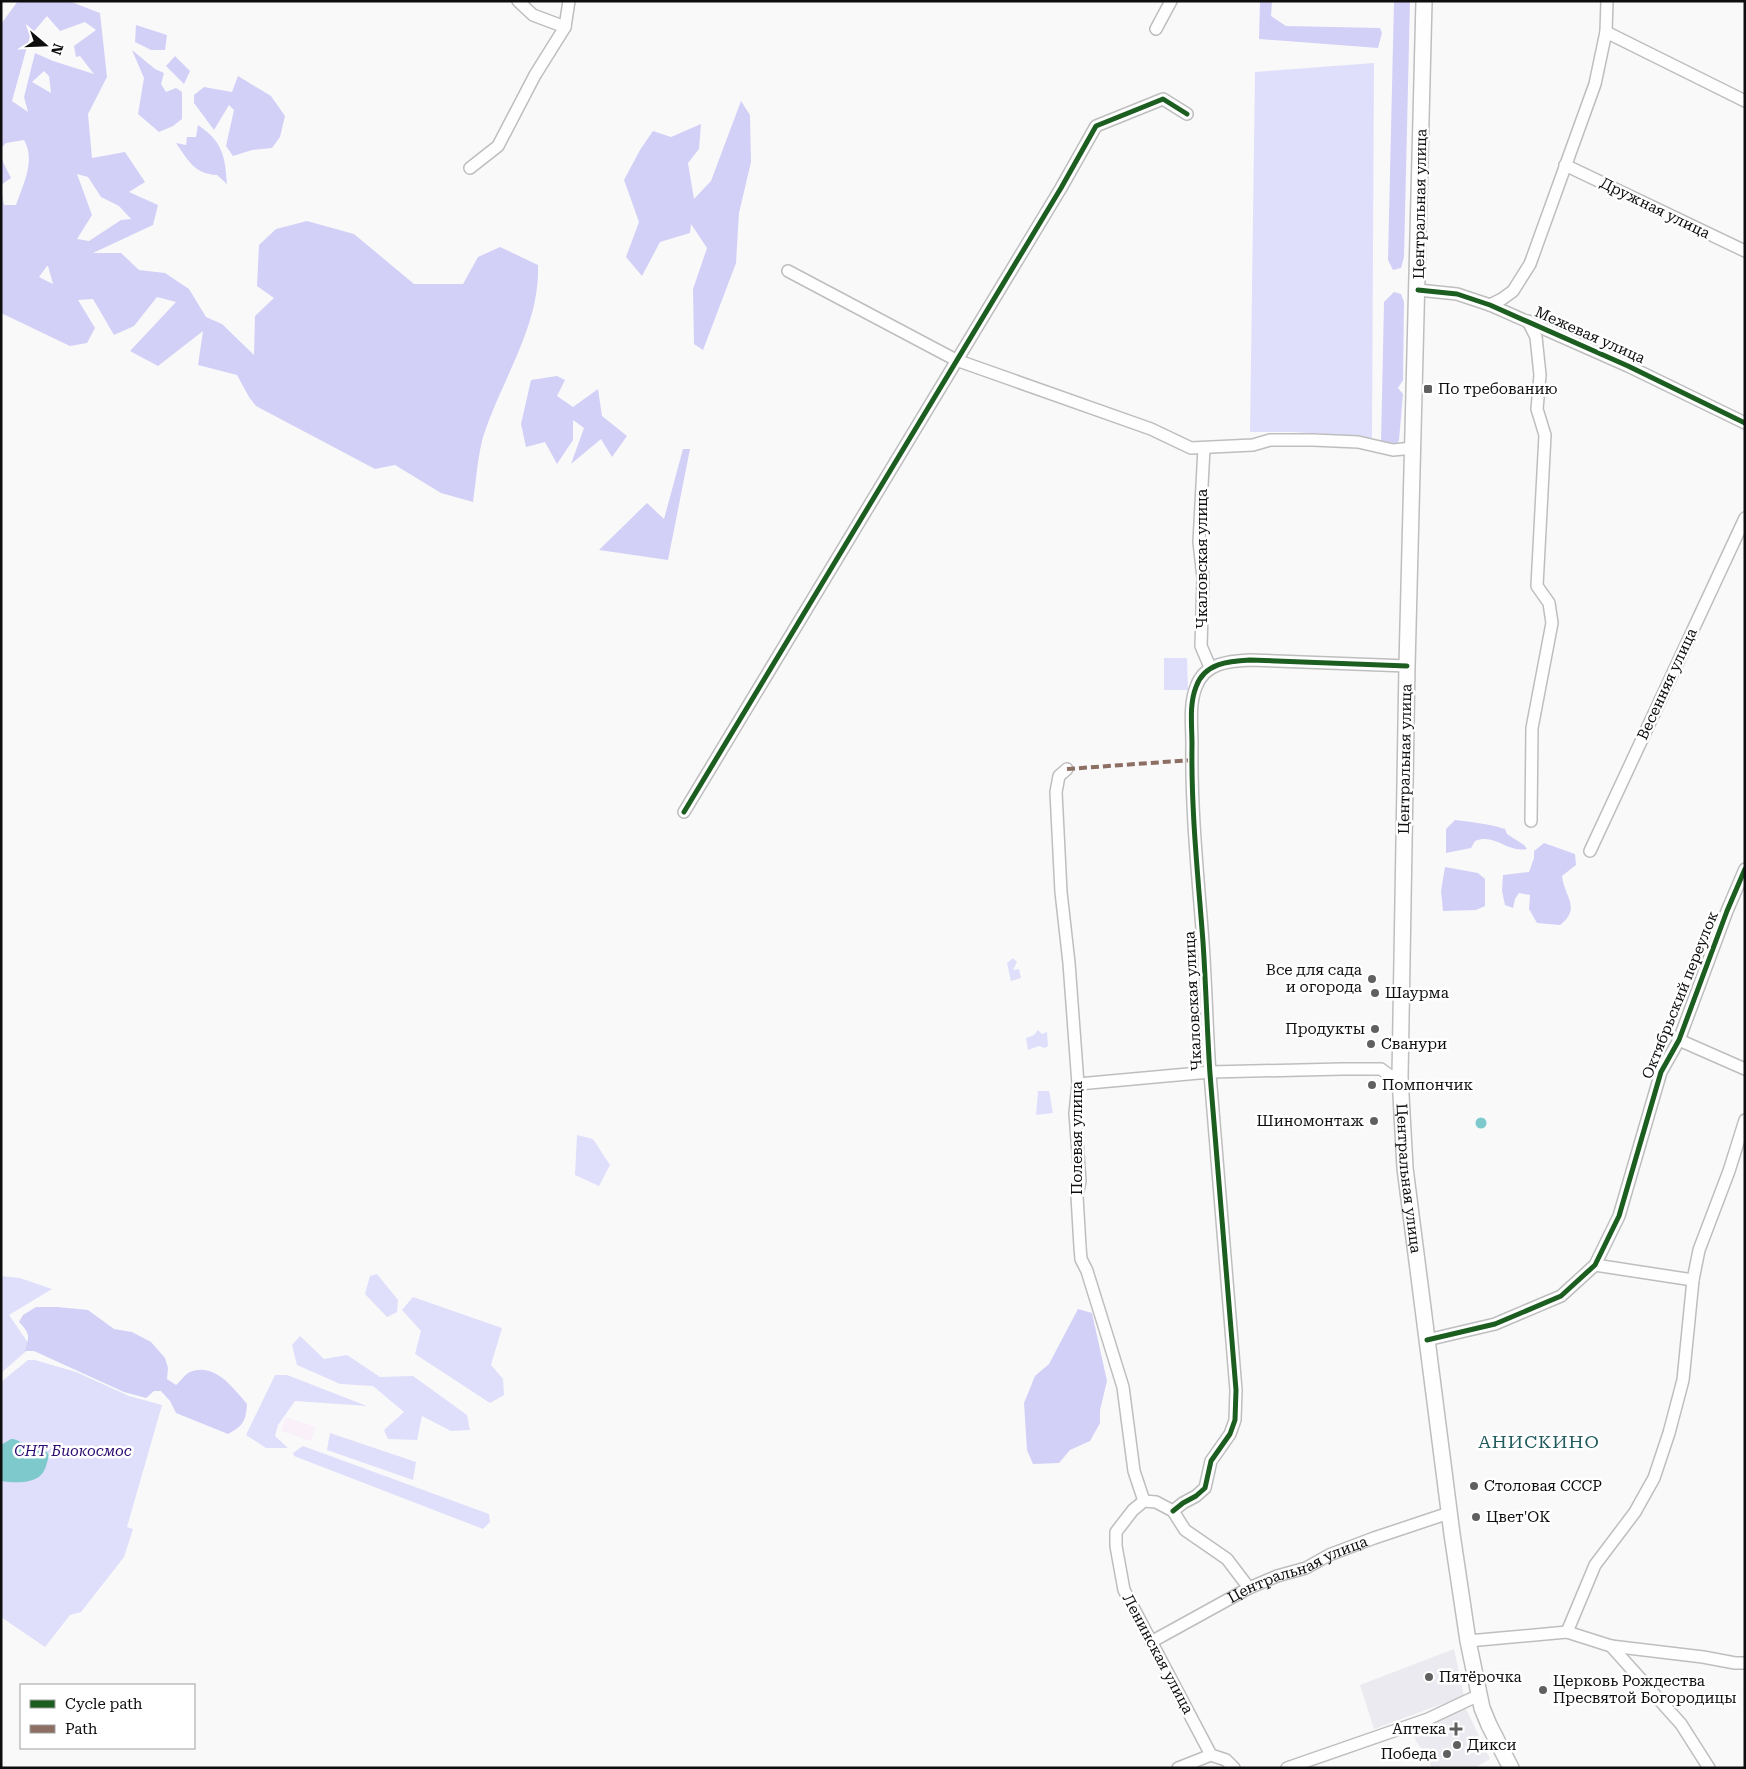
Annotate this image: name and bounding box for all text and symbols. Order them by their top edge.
north arrow [20,20,70,70]
text: N [48,42,67,57]
street label: Центральная улица [1410,129,1430,279]
street label: Дружная улица [1597,174,1713,242]
street label: Межевая улица [1532,303,1648,367]
place label: По требованию [1438,380,1558,398]
marker: По требованию [1422,383,1434,395]
street label: Чкаловская улица [1193,489,1211,629]
street label: Весенняя улица [1633,625,1701,743]
street label: Центральная улица [1395,684,1415,834]
street label: Октябрьский переулок [1638,908,1722,1082]
street label: Чкаловская улица [1180,931,1206,1071]
place label: Все для сада и огорода [1266,961,1362,996]
marker: Все для сада и огорода [1366,973,1378,985]
place label: Шаурма [1385,984,1449,1002]
marker: Шаурма [1369,987,1381,999]
place label: Продукты [1285,1020,1365,1038]
marker: Продукты [1369,1023,1381,1035]
place label: Сванури [1381,1035,1447,1053]
marker: Сванури [1365,1038,1377,1050]
place label: Помпончик [1382,1076,1474,1094]
marker: Помпончик [1366,1079,1378,1091]
street label: Полевая улица [1068,1081,1086,1195]
street label: Центральная улица [1392,1103,1425,1254]
place label: Шиномонтаж [1257,1112,1364,1130]
marker: Шиномонтаж [1368,1115,1380,1127]
district label: АНИСКИНО [1478,1431,1600,1452]
park label: СНТ Биокосмос [14,1442,132,1460]
place label: Столовая СССР [1484,1477,1602,1495]
marker: Столовая СССР [1468,1480,1480,1492]
place label: Цвет'OK [1486,1508,1550,1526]
marker: Цвет'OK [1470,1511,1482,1523]
street label: Центральная улица [1224,1532,1370,1607]
street label: Ленинская улица [1119,1591,1197,1717]
place label: Пятёрочка [1439,1668,1522,1686]
marker: Пятёрочка [1423,1671,1435,1683]
place label: Церковь Рождества Пресвятой Богородицы [1553,1672,1736,1707]
legend [20,1684,195,1749]
marker: Церковь Рождества Пресвятой Богородицы [1537,1684,1549,1696]
text: Cycle path [65,1695,143,1713]
text: Path [65,1720,98,1738]
place label: Аптека [1392,1720,1446,1738]
marker: Аптека [1450,1723,1462,1735]
place label: Дикси [1467,1736,1517,1754]
marker: Дикси [1451,1739,1463,1751]
place label: Победа [1381,1745,1437,1763]
marker: Победа [1441,1748,1453,1760]

